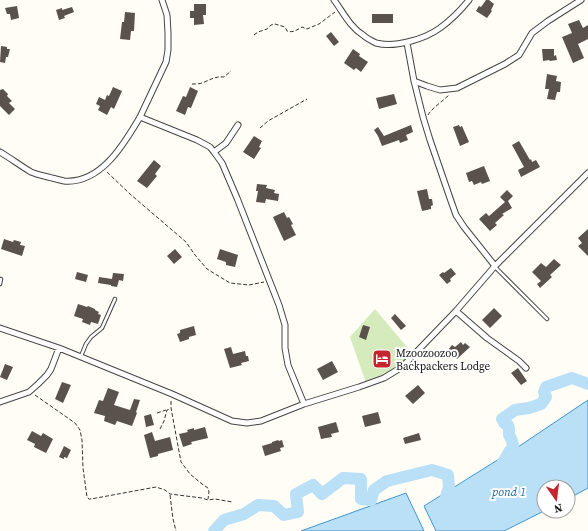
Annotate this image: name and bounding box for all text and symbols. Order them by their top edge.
place label: Mzoozoozoo Backpackers Lodge [396,346,491,374]
hotel icon: Mzoozoozoo Backpackers Lodge [371,348,393,370]
north arrow [536,479,576,519]
water label: pond 1 [491,484,526,500]
text: N [553,500,564,516]

